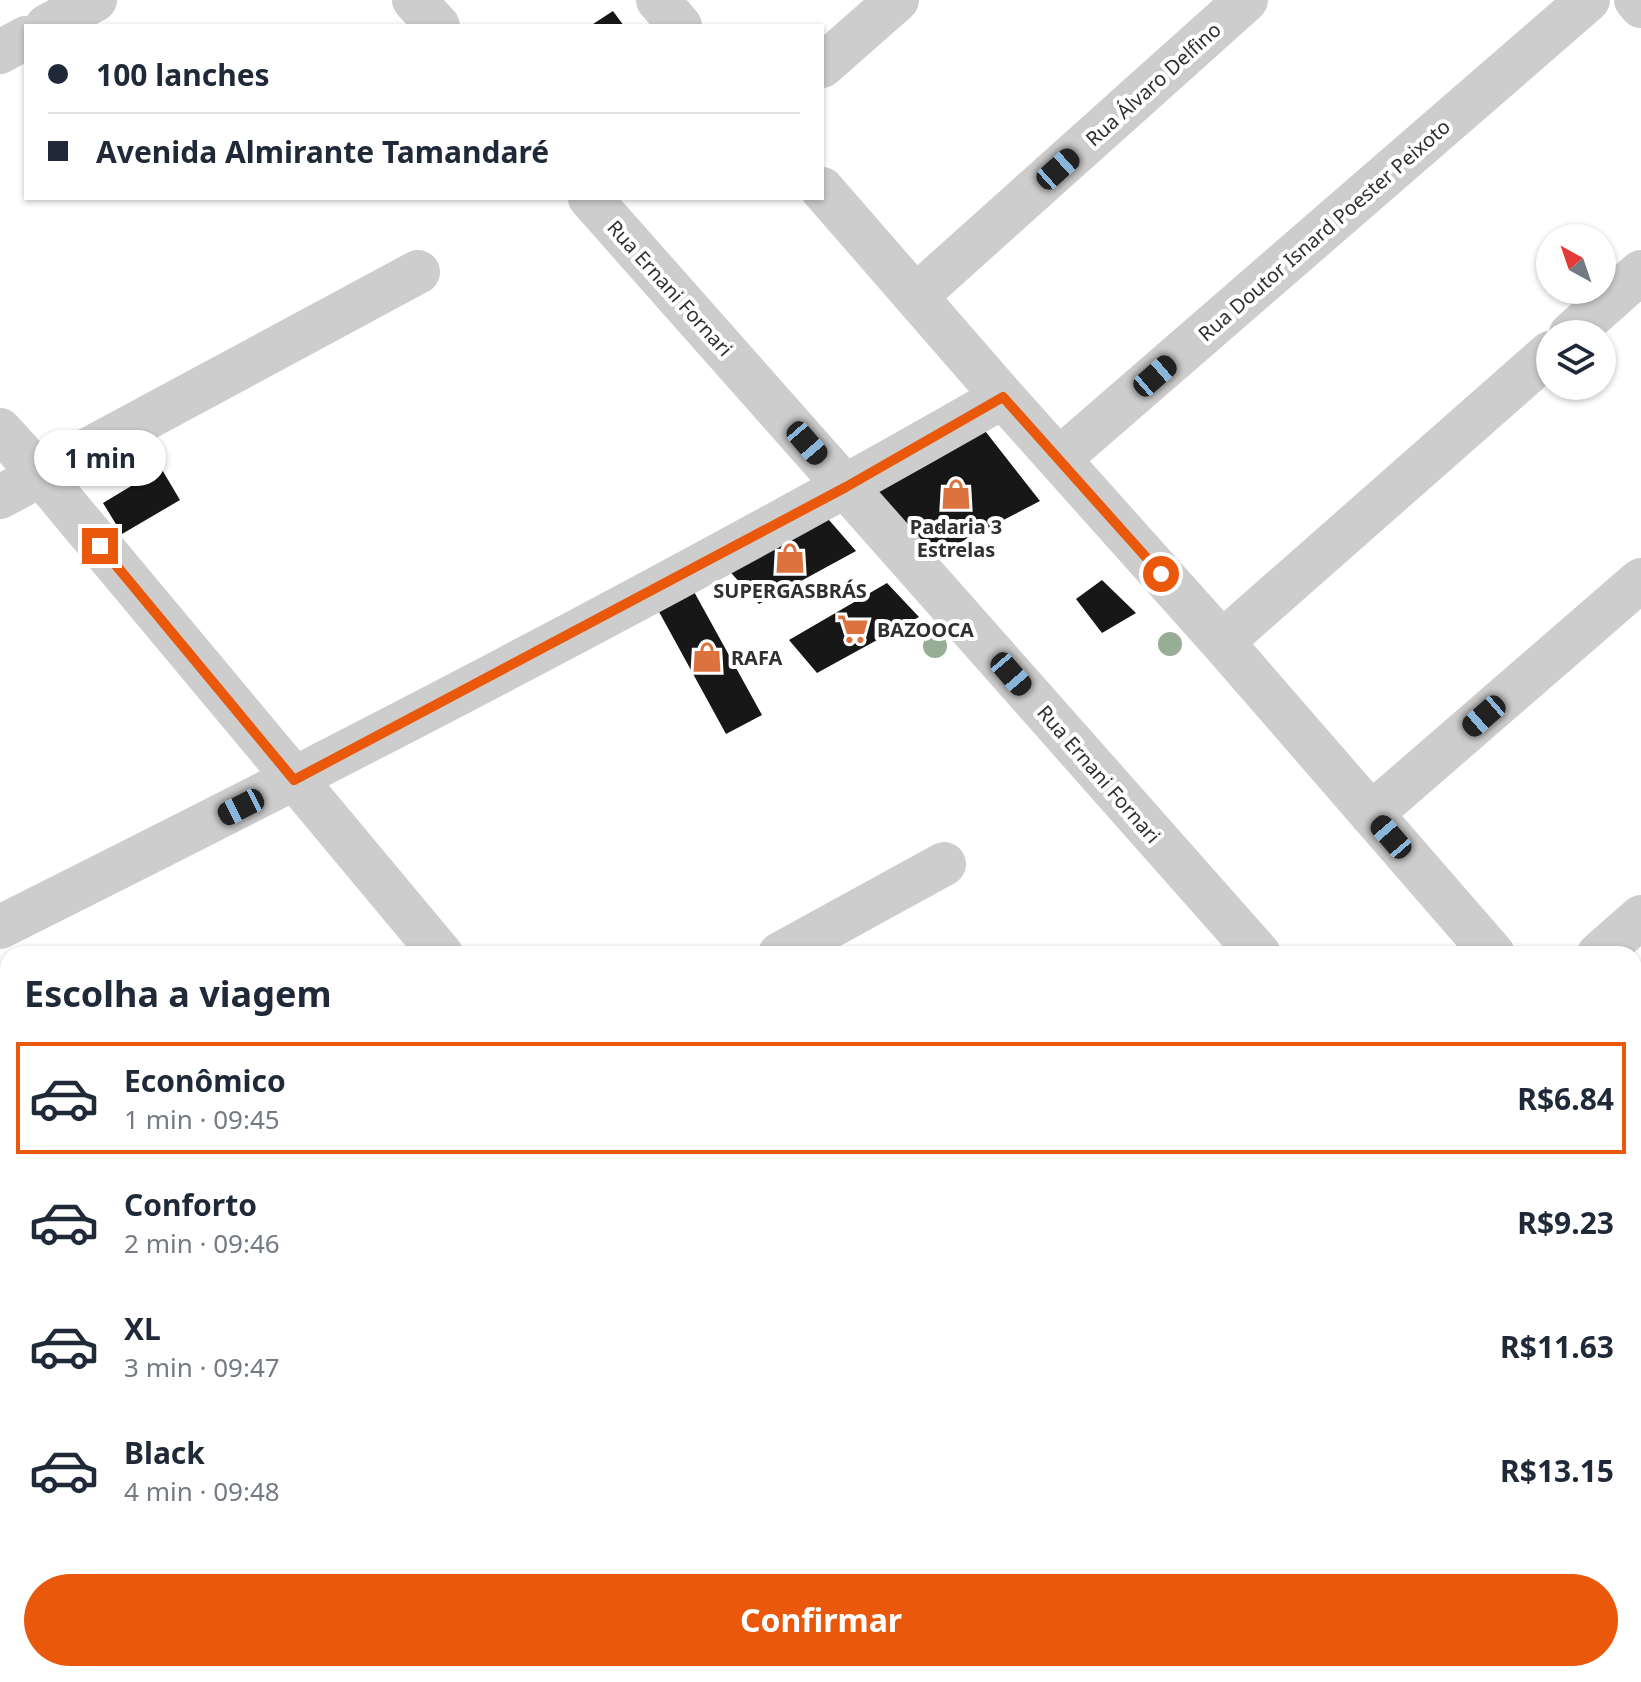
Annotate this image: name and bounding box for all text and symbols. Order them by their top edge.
street label: Rua Álvaro Delfino [1080,16,1226,152]
text: 100 lanches [96,54,270,95]
street label: Rua Doutor Isnard Poester Peixoto [1192,113,1456,347]
text: Avenida Almirante Tamandaré [96,131,549,172]
car [1032,144,1084,194]
street label: Rua Ernani Fornari [602,214,738,362]
north arrow [1536,224,1616,304]
map controls [1536,224,1616,400]
button: layers [1536,320,1616,400]
car [1129,351,1181,401]
car [782,417,832,469]
callout: 1 min [34,430,166,486]
text: 1 min [64,440,136,476]
shop icon: Padaria 3 Estrelas [939,477,973,511]
place label: Padaria 3 Estrelas [910,513,1002,563]
route end [82,528,118,564]
shop icon: SUPERGASBRÁS [773,541,807,575]
route start [1143,556,1179,592]
place label: SUPERGASBRÁS [713,577,867,604]
supermarket icon: BAZOOCA [836,612,870,646]
place label: BAZOOCA [877,616,974,643]
shop icon: RAFA [690,640,724,674]
place label: RAFA [731,644,783,671]
car [986,648,1036,700]
car [1458,691,1510,741]
street label: Rua Ernani Fornari [1032,699,1166,849]
car [214,785,268,829]
car [1366,811,1416,863]
text: Escolha a viagem [24,969,332,1018]
text: Econômico [124,1060,286,1101]
icon: car [28,1062,100,1134]
text: R$6.84 [1517,1078,1614,1119]
text: 1 min · 09:45 [124,1101,280,1137]
text: Conforto [124,1184,257,1225]
icon: car [28,1186,100,1258]
text: R$9.23 [1517,1202,1614,1243]
text: 2 min · 09:46 [124,1225,280,1261]
text: XL [124,1308,161,1349]
icon: car [28,1310,100,1382]
text: R$11.63 [1500,1326,1614,1367]
text: 3 min · 09:47 [124,1349,280,1385]
text: Black [124,1432,205,1473]
icon: car [28,1434,100,1506]
text: R$13.15 [1500,1450,1614,1491]
text: 4 min · 09:48 [124,1473,280,1509]
button: Confirmar [24,1574,1618,1666]

